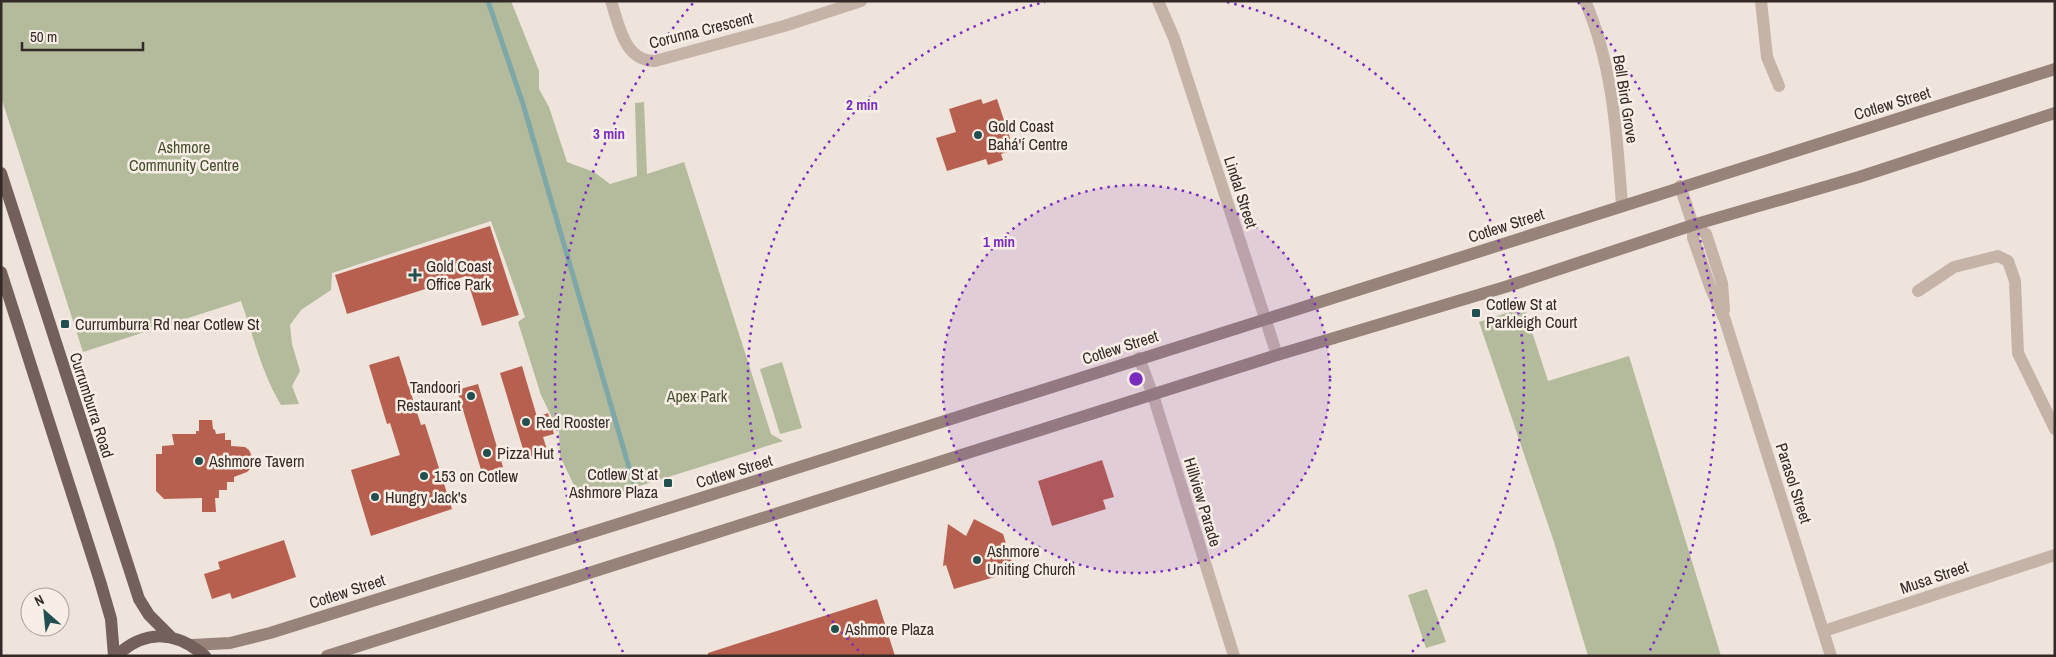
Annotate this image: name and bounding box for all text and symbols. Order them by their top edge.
street label: Corunna Crescent [647,6,756,54]
scale bar [22,20,144,52]
text: 50 m [30,26,57,47]
street label: Bell Bird Grove [1608,53,1644,145]
street label: Cotlew Street [1851,81,1933,125]
text: 2 min [846,94,878,115]
place label: Gold Coast Bahá'í Centre [988,115,1068,155]
text: 3 min [593,123,625,144]
marker: Gold Coast Bahá'í Centre [972,129,984,141]
park label: Ashmore Community Centre [129,136,239,176]
street label: Lindal Street [1219,153,1263,231]
street label: Cotlew Street [1465,202,1547,248]
text: 1 min [983,231,1015,252]
place label: Gold Coast Office Park [426,255,492,295]
marker: Gold Coast Office Park [408,268,422,282]
place label: Cotlew St at Parkleigh Court [1486,293,1578,333]
marker: Cotlew St at Parkleigh Court [1470,307,1482,319]
place label: Currumburra Rd near Cotlew St [75,313,260,335]
marker: Currumburra Rd near Cotlew St [59,318,71,330]
street label: Cotlew Street [1079,324,1161,370]
street label: Currumburra Road [65,350,119,460]
centre of rings [1127,370,1145,388]
place label: Tandoori Restaurant [397,376,461,416]
park label: Apex Park [666,385,728,407]
marker: Tandoori Restaurant [465,390,477,402]
place label: Red Rooster [536,411,610,433]
marker: Red Rooster [520,416,532,428]
street label: Parasol Street [1771,440,1817,526]
place label: Pizza Hut [497,442,554,464]
marker: Pizza Hut [481,447,493,459]
street label: Cotlew Street [693,449,775,493]
place label: Ashmore Tavern [208,450,305,472]
marker: Ashmore Tavern [193,455,205,467]
street label: Hillview Parade [1179,455,1227,549]
place label: Cotlew St at Ashmore Plaza [568,463,659,503]
place label: 153 on Cotlew [434,465,518,487]
marker: 153 on Cotlew [418,470,430,482]
marker: Cotlew St at Ashmore Plaza [662,477,674,489]
place label: Hungry Jack's [385,486,467,508]
marker: Hungry Jack's [369,491,381,503]
place label: Ashmore Uniting Church [986,540,1075,580]
marker: Ashmore Uniting Church [971,554,983,566]
street label: Musa Street [1897,555,1971,599]
street label: Cotlew Street [306,568,388,614]
north arrow [20,587,70,637]
text: N [31,591,47,610]
place label: Ashmore Plaza [844,618,935,640]
marker: Ashmore Plaza [829,623,841,635]

